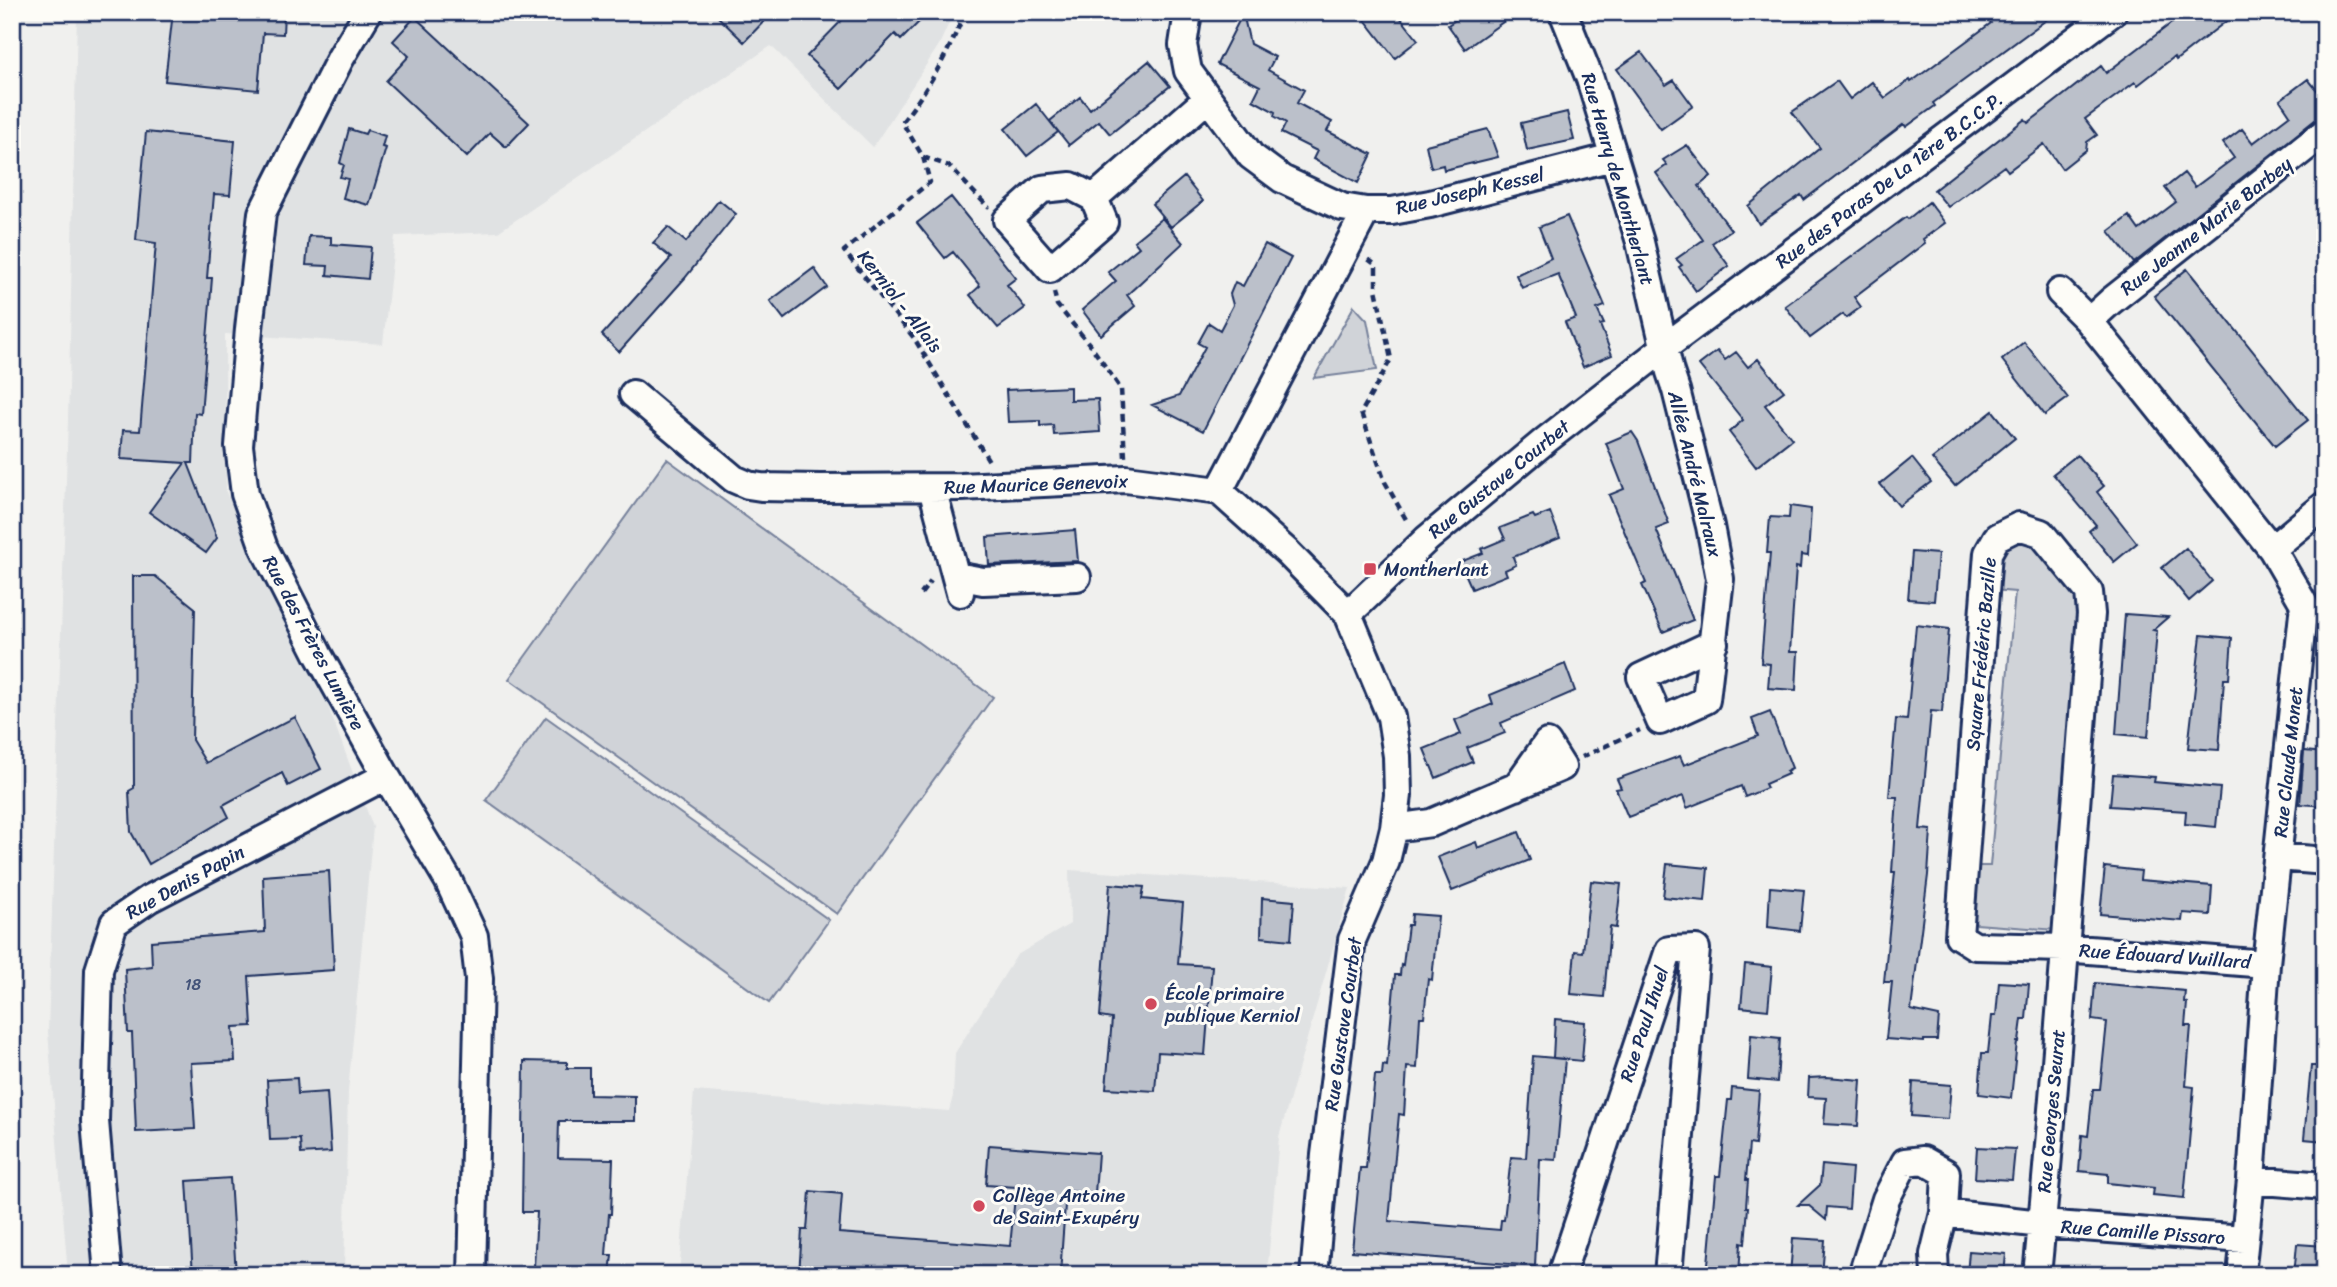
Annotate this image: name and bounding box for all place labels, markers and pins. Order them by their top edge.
place label: Montherlant [1384,553,1489,586]
marker: Montherlant [1362,561,1378,577]
place label: École primaire publique Kerniol [1164,977,1300,1032]
marker: École primaire publique Kerniol [1143,996,1159,1012]
place label: Collège Antoine de Saint-Exupéry [993,1179,1139,1234]
marker: Collège Antoine de Saint-Exupéry [971,1198,987,1214]

